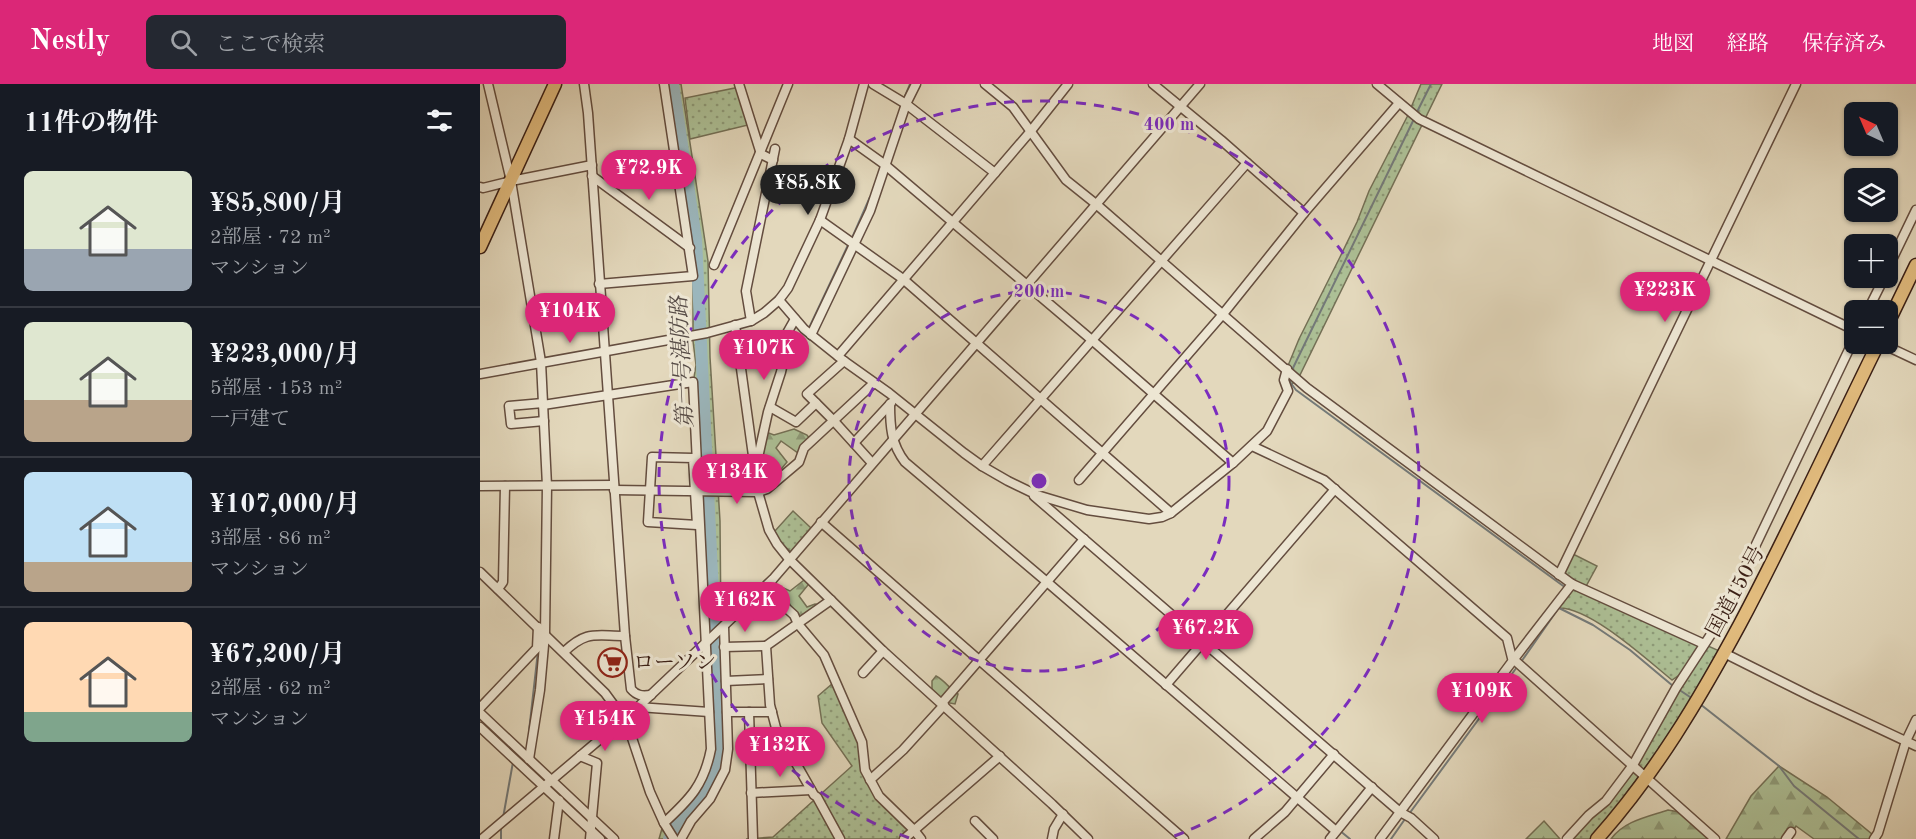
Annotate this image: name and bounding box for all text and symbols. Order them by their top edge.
search box [146,15,566,69]
icon: search [167,26,200,59]
text: Nestly [30,28,110,56]
text: ここで検索 [215,34,325,56]
text: 地図 [1652,34,1694,55]
text: 経路 [1727,34,1769,55]
text: 保存済み [1802,34,1886,55]
north arrow [1844,102,1898,156]
map controls [1844,102,1898,354]
icon: filters [423,104,456,137]
text: 11件の物件 [24,111,158,137]
text: 400 m [1144,116,1194,134]
pin: ¥72.9K [600,150,698,201]
text: ¥72.9K [615,159,683,179]
pin: ¥85.8K [759,165,857,216]
button: layers [1844,168,1898,222]
text: ¥85.8K [774,174,842,194]
text: ¥85,800/月 [210,191,345,217]
icon: home [72,195,144,267]
text: 2部屋 · 72 m² [210,228,331,248]
button: + [1844,234,1898,288]
text: マンション [210,259,309,279]
pin: ¥223K [1623,272,1707,323]
text: ¥223K [1634,281,1696,301]
text: 200 m [1014,283,1064,301]
pin: ¥104K [528,293,612,344]
water label: 第一号湛防路 [666,293,697,428]
button: − [1844,300,1898,354]
text: ¥104K [539,302,601,322]
pin: ¥107K [722,330,806,381]
text: ¥107K [733,339,795,359]
text: ¥223,000/月 [210,342,361,368]
icon: home [72,346,144,418]
text: 5部屋 · 153 m² [210,379,342,399]
text: 一戸建て [210,410,290,430]
pin: ¥134K [695,454,779,505]
text: ¥134K [706,463,768,483]
centre of rings [1029,471,1049,491]
text: ¥107,000/月 [210,492,361,518]
icon: home [72,496,144,568]
text: 3部屋 · 86 m² [210,529,331,549]
street label: 国道150号 [1702,542,1769,641]
text: マンション [210,560,309,580]
pin: ¥162K [703,582,787,633]
text: ¥162K [714,591,776,611]
pin: ¥67.2K [1157,610,1255,661]
text: ¥67.2K [1172,619,1240,639]
text: ¥67,200/月 [210,642,345,668]
icon: home [72,646,144,718]
supermarket icon: ローソン [596,646,628,678]
place label: ローソン [633,653,716,674]
pin: ¥109K [1440,673,1524,724]
text: 2部屋 · 62 m² [210,679,331,699]
text: ¥109K [1451,682,1513,702]
pin: ¥154K [563,701,647,752]
text: マンション [210,710,309,730]
text: ¥154K [574,710,636,730]
pin: ¥132K [738,727,822,778]
text: ¥132K [749,736,811,756]

